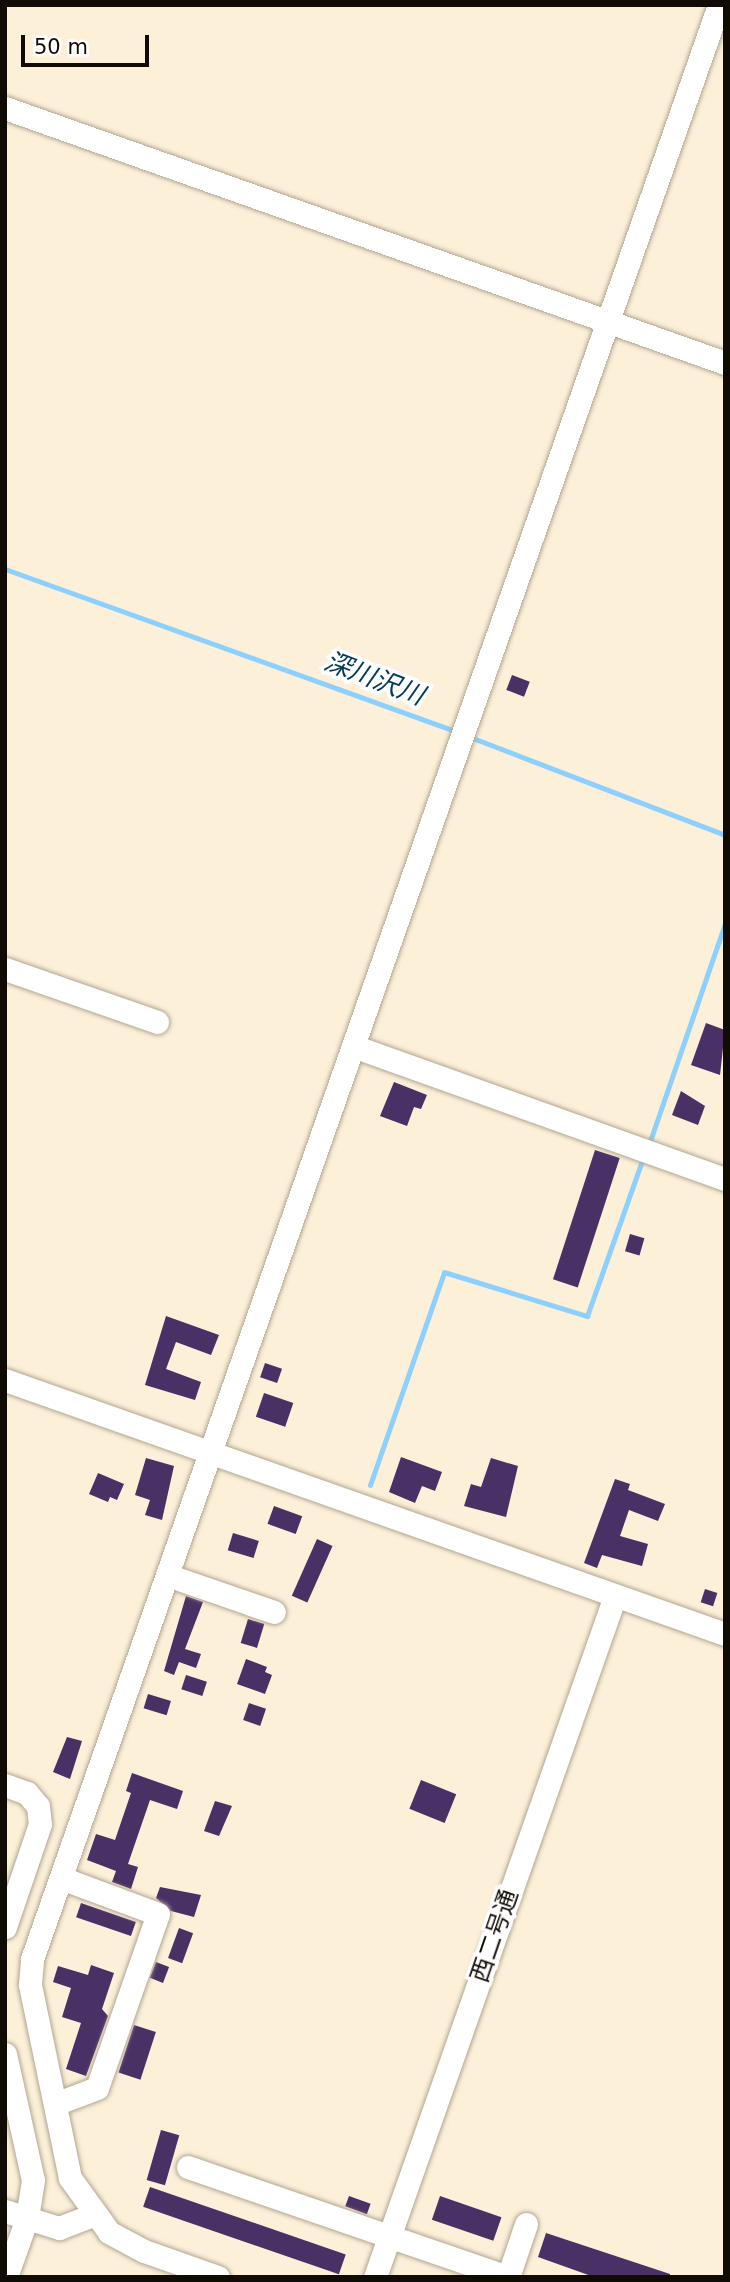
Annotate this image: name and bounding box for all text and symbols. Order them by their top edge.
scale bar [24,21,152,65]
text: 50 m [34,35,88,59]
water label: 深川沢川 [320,646,428,712]
street label: 西二号通 [466,1886,524,1986]

